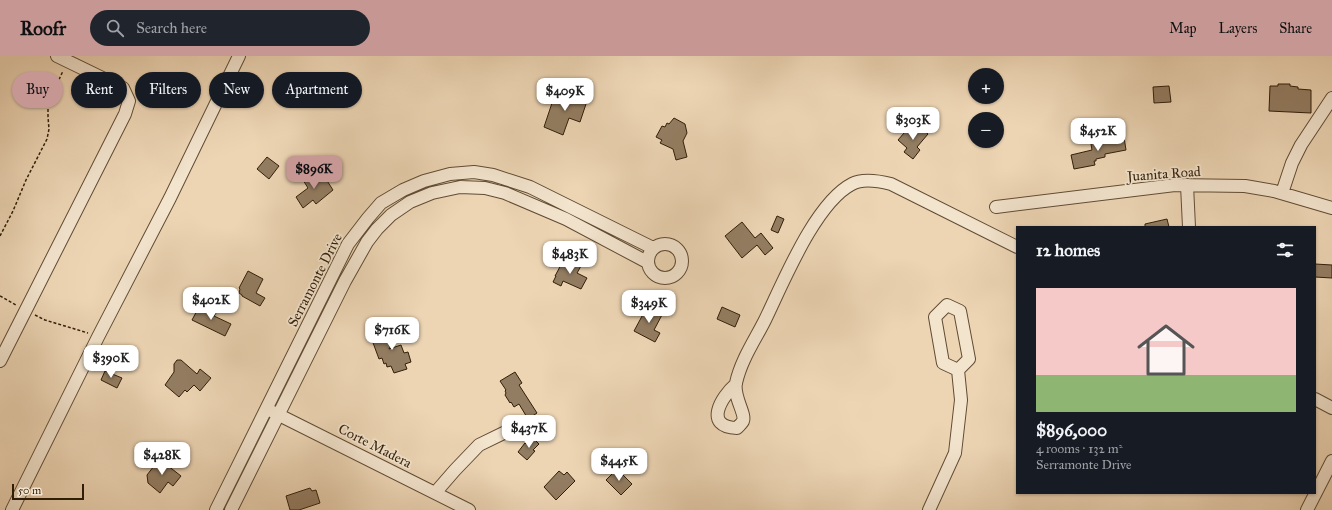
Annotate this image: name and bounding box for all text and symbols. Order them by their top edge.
search box [90,10,370,46]
text: Roofr [20,17,66,40]
icon: search [104,17,126,39]
text: Search here [136,19,207,37]
text: Map [1169,20,1197,37]
text: Layers [1219,20,1257,37]
text: Share [1279,20,1312,37]
map controls [968,68,1004,148]
button: + [968,68,1004,104]
chip: Buy [12,72,63,108]
chip: Rent [71,72,127,108]
chip: Filters [135,72,201,108]
chip: New [209,72,264,108]
chip: Apartment [272,72,362,108]
pin: $409K [537,78,593,112]
text: $409K [546,83,584,99]
pin: $303K [885,107,941,141]
text: $303K [896,112,931,128]
button: − [968,112,1004,148]
pin: $452K [1070,118,1126,152]
text: $452K [1080,123,1116,139]
pin: $896K [286,156,342,190]
text: $896K [295,161,333,177]
street label: Juanita Road [1125,163,1201,186]
street label: Serramonte Drive [284,230,346,330]
icon: filters [1274,239,1296,261]
text: 12 homes [1036,240,1100,261]
pin: $483K [542,241,598,275]
text: $483K [552,246,588,262]
pin: $402K [183,287,239,321]
pin: $349K [621,290,677,324]
text: $402K [192,292,230,308]
text: $349K [631,295,667,311]
icon: home [1130,314,1202,386]
pin: $716K [364,317,420,351]
text: $716K [374,322,410,338]
pin: $390K [83,345,139,379]
text: $390K [93,350,129,366]
pin: $437K [501,415,557,449]
street label: Corte Madera [335,420,415,472]
text: $437K [511,420,547,436]
text: $896,000 [1036,420,1107,441]
text: 4 rooms · 132 m² [1036,441,1122,457]
pin: $428K [134,442,190,476]
text: $428K [143,447,181,463]
pin: $445K [591,448,647,482]
text: $445K [600,453,638,469]
text: Serramonte Drive [1036,457,1132,473]
scale bar [12,482,84,501]
text: 50 m [18,484,41,497]

